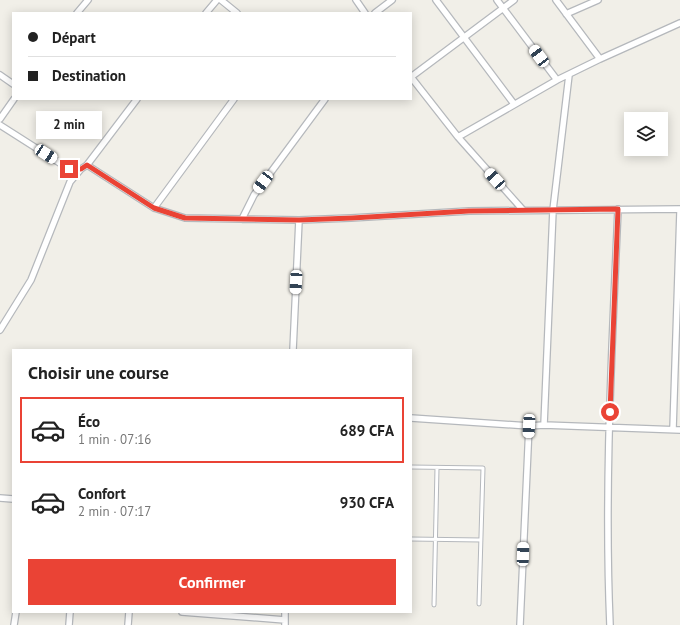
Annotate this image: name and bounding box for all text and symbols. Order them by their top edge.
text: Départ [52,28,96,47]
car [527,43,551,69]
text: Destination [52,66,126,85]
callout: 2 min [36,111,102,139]
map controls [624,112,668,156]
button: layers [624,112,668,156]
text: 2 min [53,116,85,133]
car [33,142,59,166]
route end [60,160,78,178]
car [483,166,507,192]
car [251,169,275,195]
car [289,270,303,294]
text: Choisir une course [28,361,169,384]
route start [601,403,619,421]
icon: car [30,412,66,448]
text: Éco [78,412,100,431]
car [522,414,536,438]
text: 689 CFA [340,421,394,440]
text: 1 min · 07:16 [78,431,151,448]
icon: car [30,484,66,520]
text: Confort [78,484,126,503]
text: 930 CFA [340,493,394,512]
text: 2 min · 07:17 [78,503,151,520]
car [517,542,529,566]
button: Confirmer [28,559,396,605]

